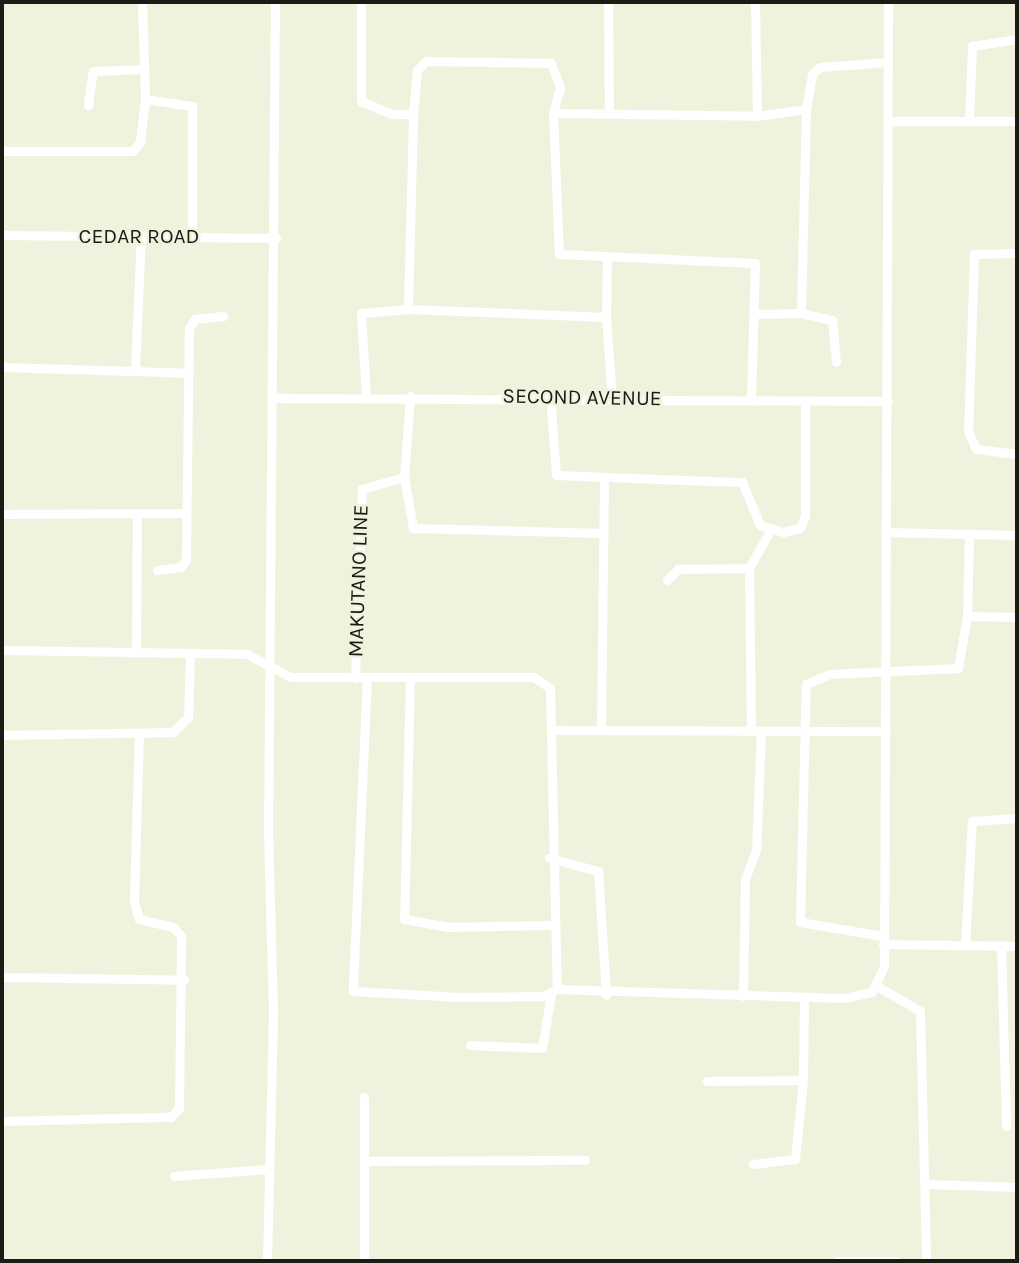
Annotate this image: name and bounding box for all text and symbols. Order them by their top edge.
street label: CEDAR ROAD [79,223,199,249]
street label: SECOND AVENUE [502,383,662,411]
street label: MAKUTANO LINE [343,504,373,658]

